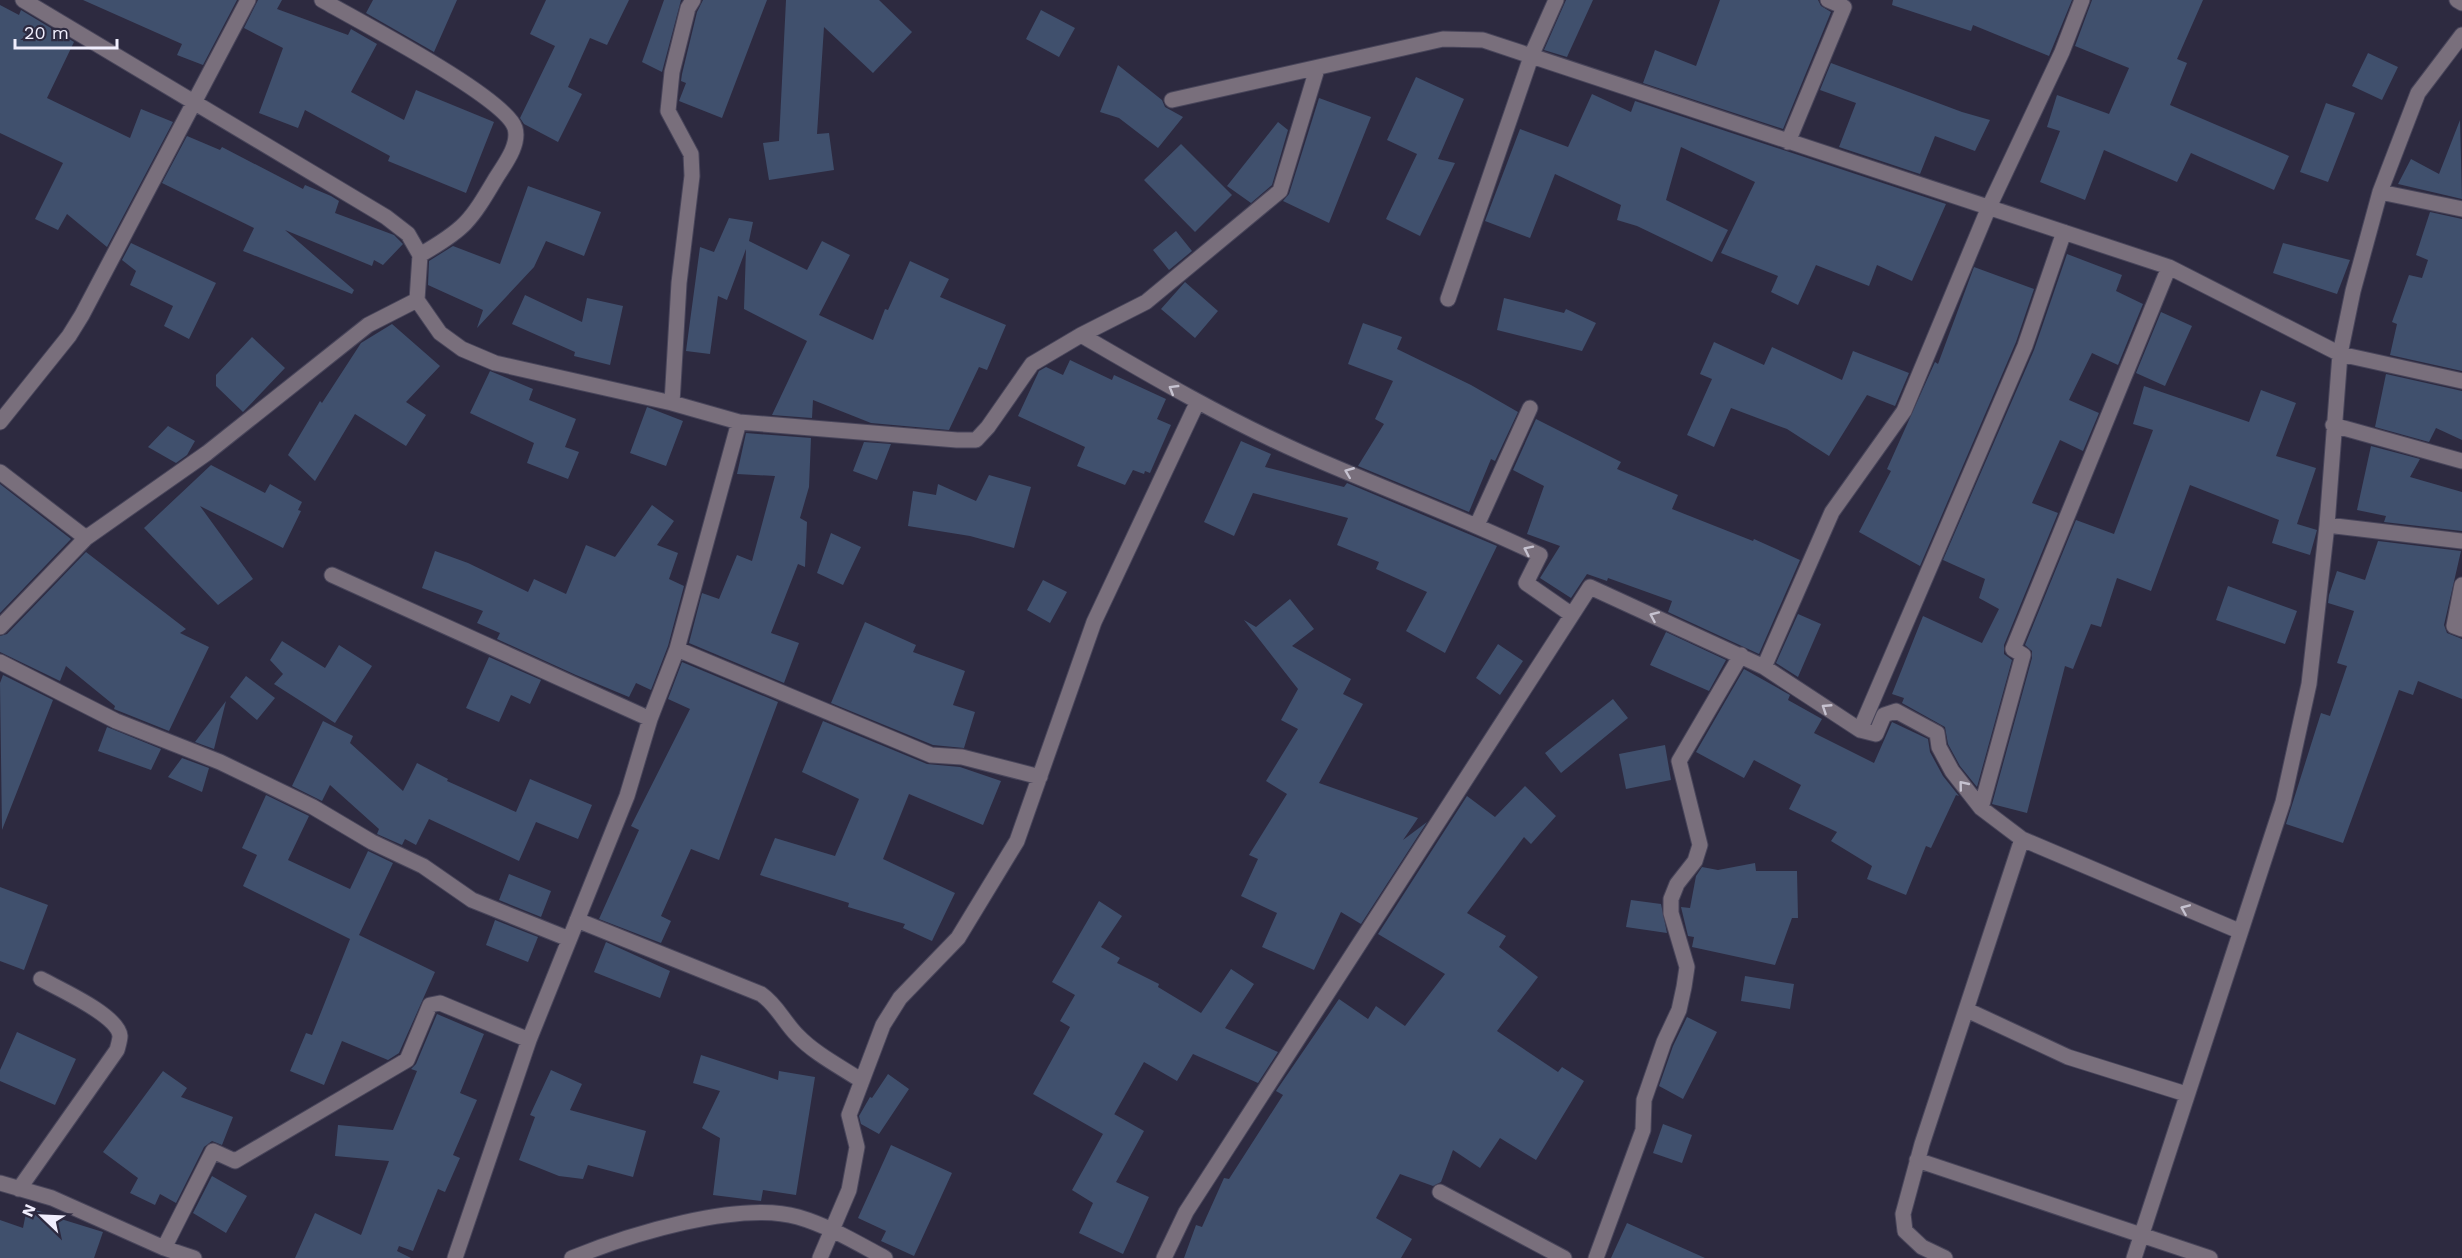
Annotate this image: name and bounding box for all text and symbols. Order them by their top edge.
scale bar [15,12,117,50]
text: 20 m [24,22,69,43]
one-way arrow [1169,385,1179,397]
one-way arrow [1345,467,1356,479]
one-way arrow [1524,545,1535,557]
one-way arrow [1650,611,1661,623]
one-way arrow [1822,703,1832,715]
one-way arrow [1960,781,1971,792]
one-way arrow [2181,904,2192,916]
north arrow [12,1186,72,1246]
text: N [18,1201,40,1220]

